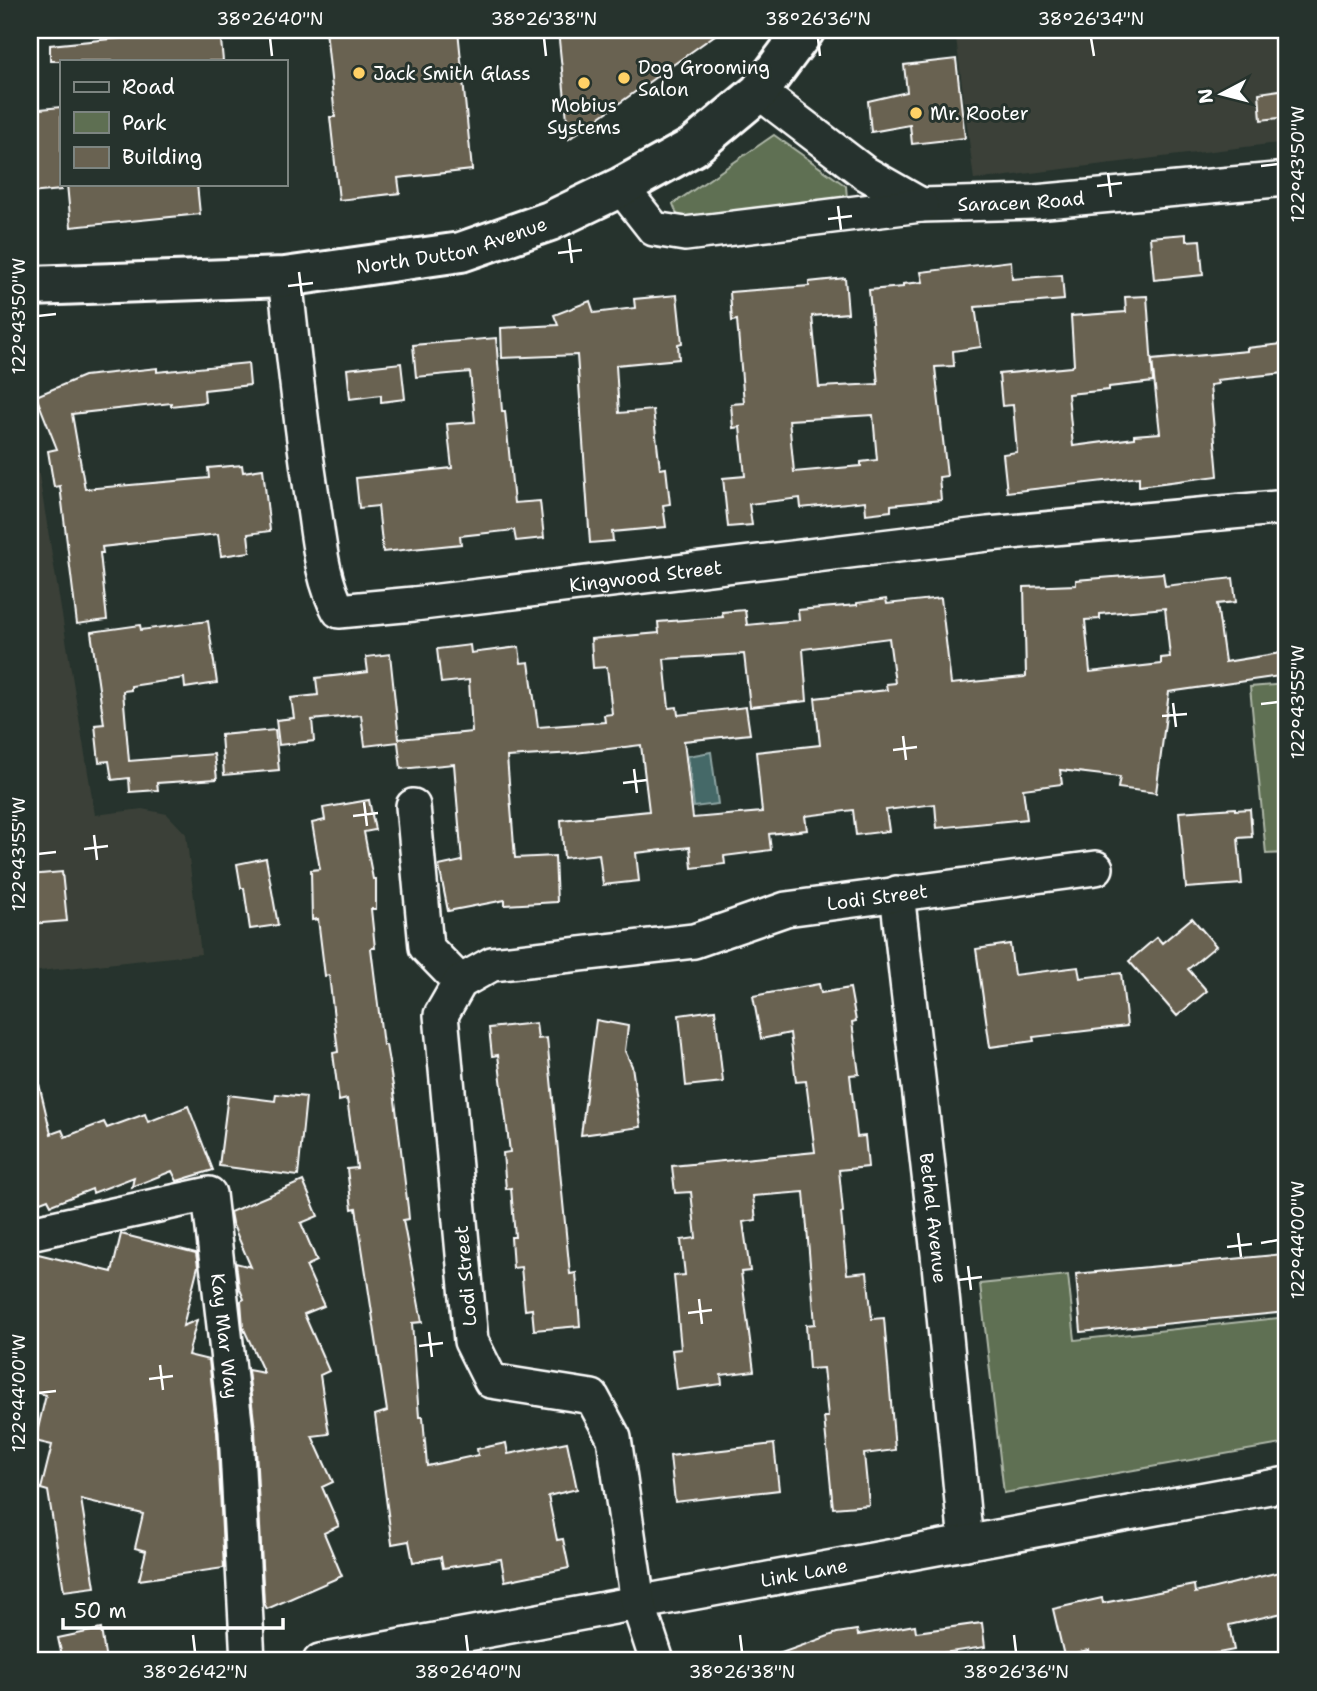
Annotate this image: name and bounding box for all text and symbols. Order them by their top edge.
text: 38°26'40"N [216,7,324,31]
text: 38°26'38"N [491,7,597,31]
text: 38°26'36"N [765,7,871,31]
text: 38°26'34"N [1038,7,1144,31]
place label: Dog Grooming Salon [638,55,770,102]
legend [60,60,287,186]
north arrow [1188,60,1258,130]
place label: Jack Smith Glass [373,61,531,86]
marker: Jack Smith Glass [351,65,367,81]
marker: Dog Grooming Salon [616,70,632,86]
text: Road [122,73,175,101]
marker: Mobius Systems [576,75,592,91]
text: N [1192,87,1219,105]
place label: Mobius Systems [547,93,621,140]
place label: Mr. Rooter [930,101,1029,126]
marker: Mr. Rooter [908,105,924,121]
text: 122°43'50"W [1286,106,1310,222]
text: Park [122,109,167,137]
text: Building [122,143,202,171]
street label: Saracen Road [957,186,1086,217]
street label: North Dutton Avenue [354,211,550,280]
text: 122°43'50"W [7,258,31,374]
street label: Kingwood Street [568,555,723,598]
text: 122°43'55"W [1286,645,1310,759]
text: 122°43'55"W [7,797,31,911]
street label: Lodi Street [825,878,929,916]
street label: Bethel Avenue [914,1151,953,1284]
text: 122°44'00"W [1286,1181,1310,1299]
street label: Lodi Street [449,1224,482,1327]
street label: Kay Mar Way [205,1272,244,1400]
text: 122°44'00"W [7,1334,31,1452]
street label: Link Lane [758,1553,850,1593]
scale bar [63,1586,284,1630]
text: 50 m [74,1597,127,1625]
text: 38°26'42"N [142,1660,248,1684]
text: 38°26'40"N [414,1660,522,1684]
text: 38°26'38"N [689,1660,795,1684]
text: 38°26'36"N [963,1660,1069,1684]

